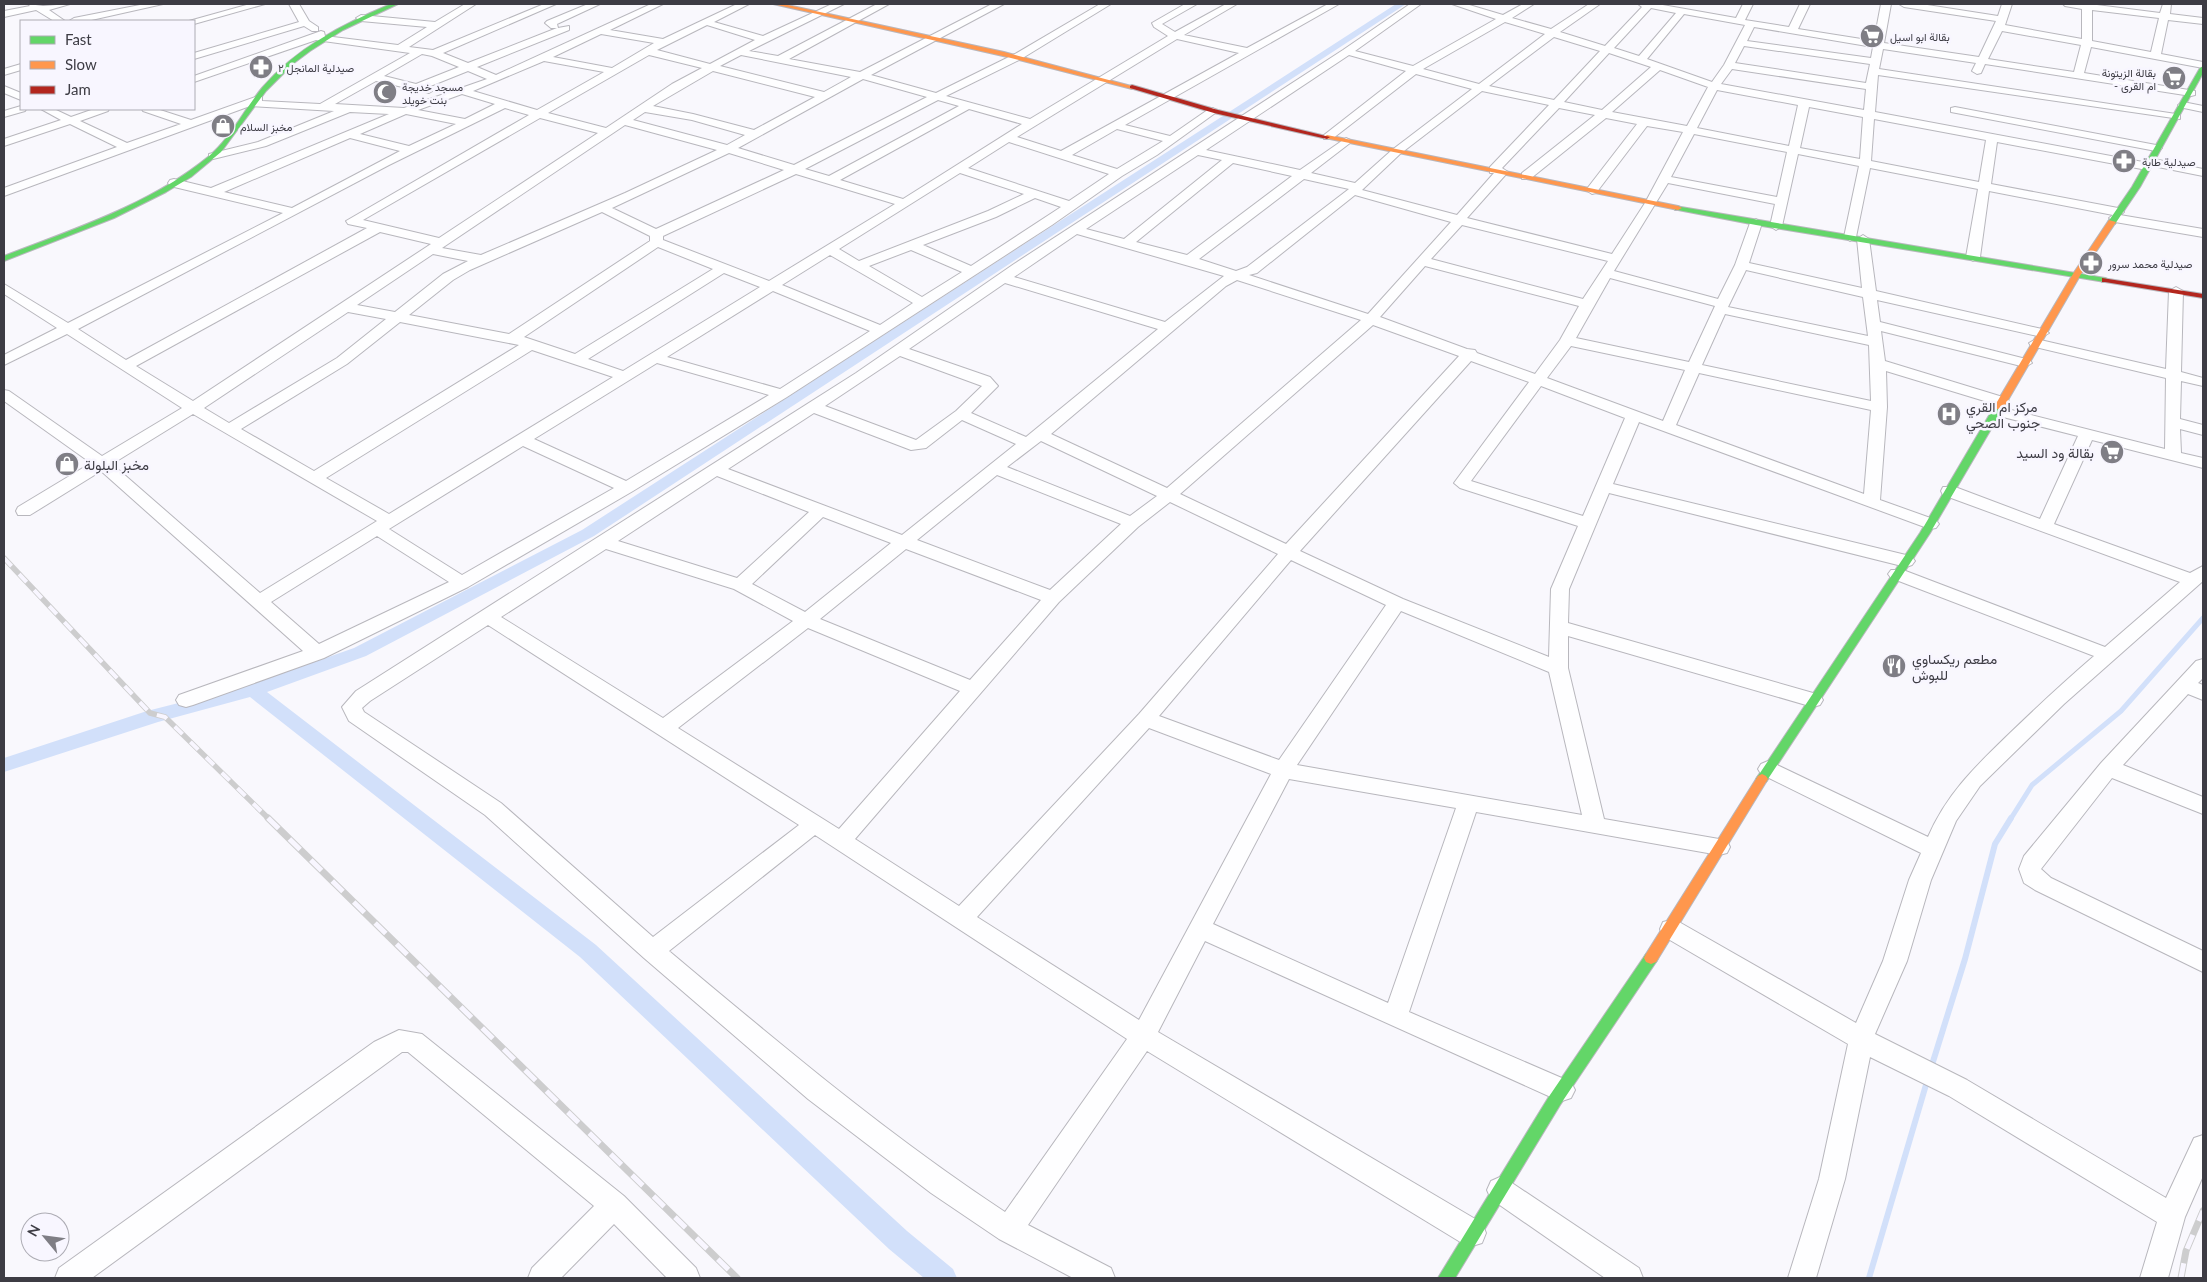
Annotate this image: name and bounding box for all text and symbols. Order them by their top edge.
legend [20,20,195,110]
supermarket icon: بقالة ابو اسيل [1859,23,1885,49]
text: Fast [65,30,92,48]
place label: بقالة ابو اسيل [1890,30,1950,44]
pharmacy icon: صيدلية المانجل ٢ [248,54,274,80]
text: Slow [65,55,97,73]
place label: صيدلية المانجل ٢ [278,61,354,75]
supermarket icon: بقالة الزيتونة - ام القرى [2161,65,2187,91]
place label: بقالة الزيتونة - ام القرى [2102,66,2156,94]
mosque icon: مسجد خديجة بنت خويلد [372,79,398,105]
text: Jam [65,80,91,98]
place label: مسجد خديجة بنت خويلد [402,80,463,107]
shop icon: مخبز السلام [210,113,236,139]
place label: مخبز السلام [240,120,293,135]
pharmacy icon: صيدلية طابة [2111,148,2137,174]
place label: صيدلية طابة [2142,155,2196,169]
pharmacy icon: صيدلية محمد سرور [2078,250,2104,276]
place label: صيدلية محمد سرور [2107,257,2192,271]
place label: مركز ام القري جنوب الصحي [1966,398,2040,435]
hospital icon: مركز ام القري جنوب الصحي [1936,401,1962,427]
supermarket icon: بقالة ود السيد [2099,439,2125,465]
place label: بقالة ود السيد [2016,444,2094,462]
shop icon: مخبز البلولة [54,451,80,477]
place label: مخبز البلولة [84,456,149,474]
place label: مطعم ريكساوي للبوش [1912,650,1997,684]
restaurant icon: مطعم ريكساوي للبوش [1881,653,1907,679]
north arrow [20,1212,70,1262]
text: N [23,1222,43,1239]

